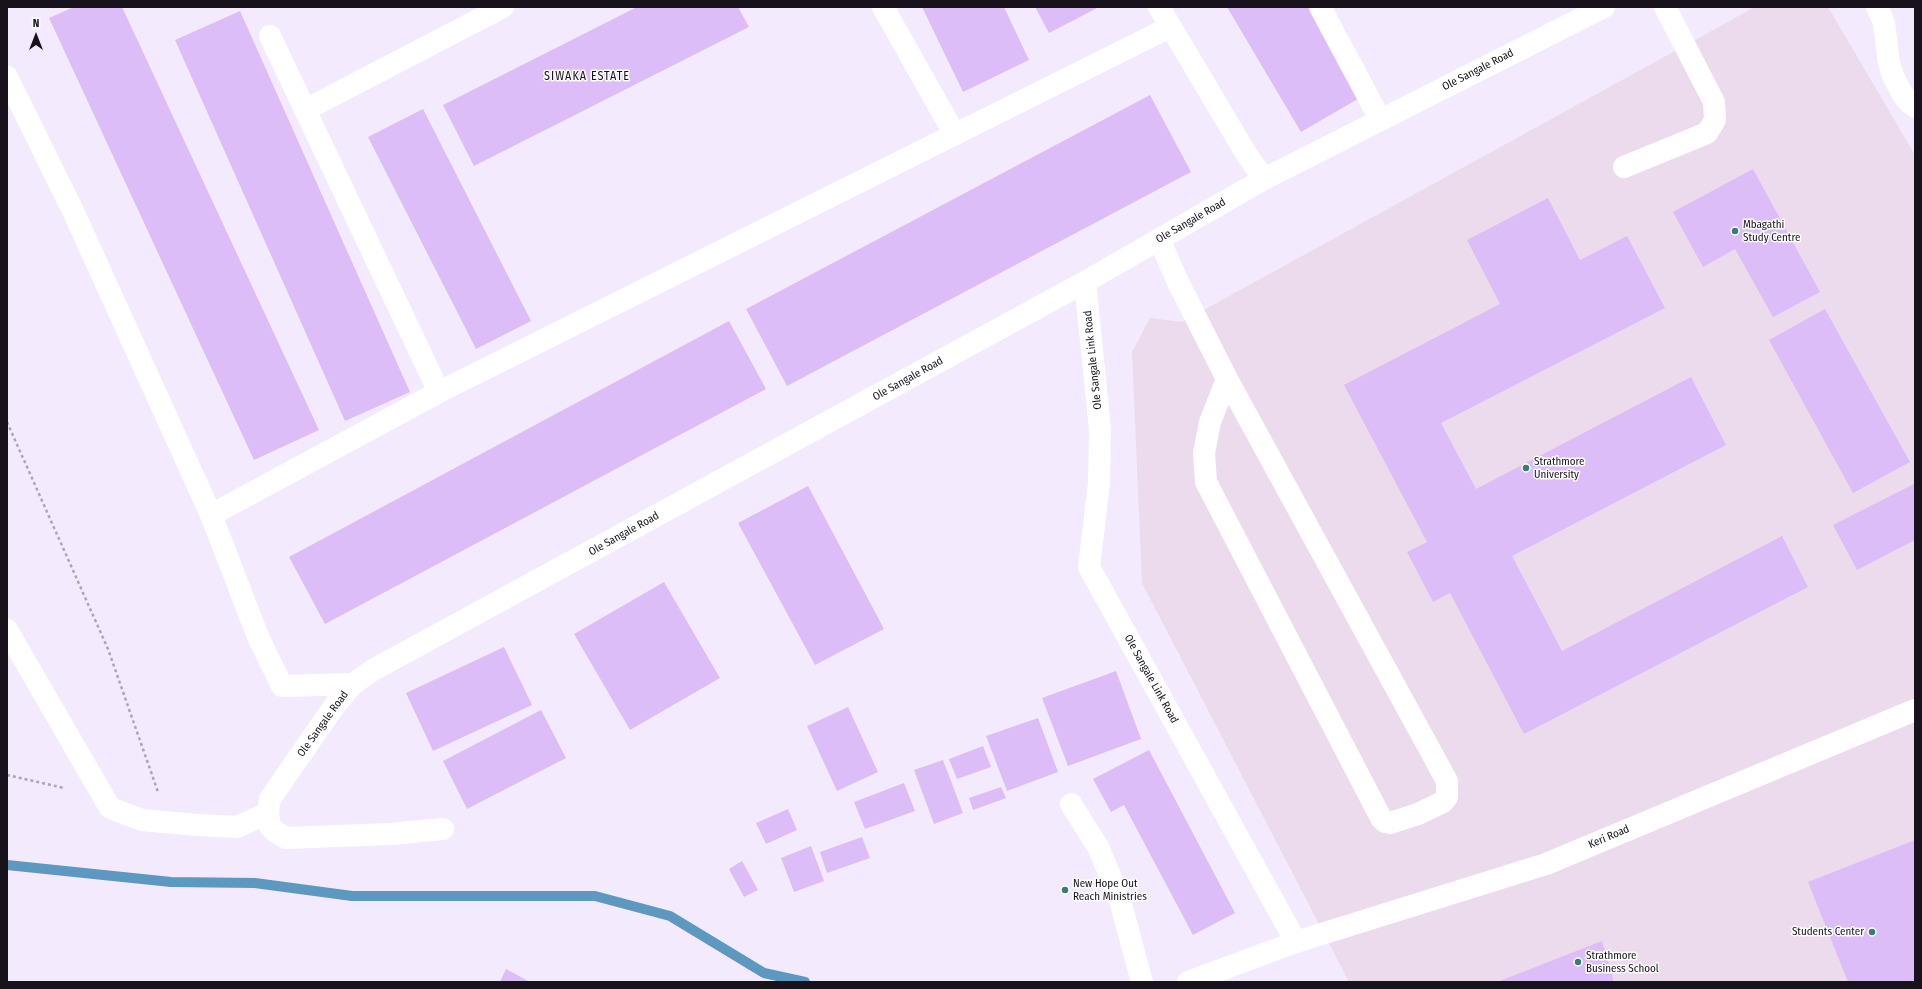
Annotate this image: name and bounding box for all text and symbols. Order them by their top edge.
north arrow [16,16,56,56]
text: N [33,17,39,30]
street label: Ole Sangale Road [1440,46,1516,94]
district label: SIWAKA ESTATE [544,70,630,84]
street label: Ole Sangale Road [1154,196,1228,246]
place label: Mbagathi Study Centre [1743,218,1800,244]
marker: Mbagathi Study Centre [1730,226,1740,236]
street label: Ole Sangale Link Road [1081,310,1105,410]
street label: Ole Sangale Road [871,354,945,404]
place label: Strathmore University [1534,455,1585,481]
marker: Strathmore University [1521,463,1531,473]
street label: Ole Sangale Road [587,509,661,559]
street label: Ole Sangale Link Road [1121,632,1181,726]
street label: Ole Sangale Road [295,688,351,760]
street label: Keri Road [1587,823,1631,851]
place label: New Hope Out Reach Ministries [1073,877,1147,903]
marker: New Hope Out Reach Ministries [1060,885,1070,895]
place label: Students Center [1792,925,1864,939]
marker: Students Center [1867,927,1877,937]
place label: Strathmore Business School [1586,949,1659,975]
marker: Strathmore Business School [1573,957,1583,967]

